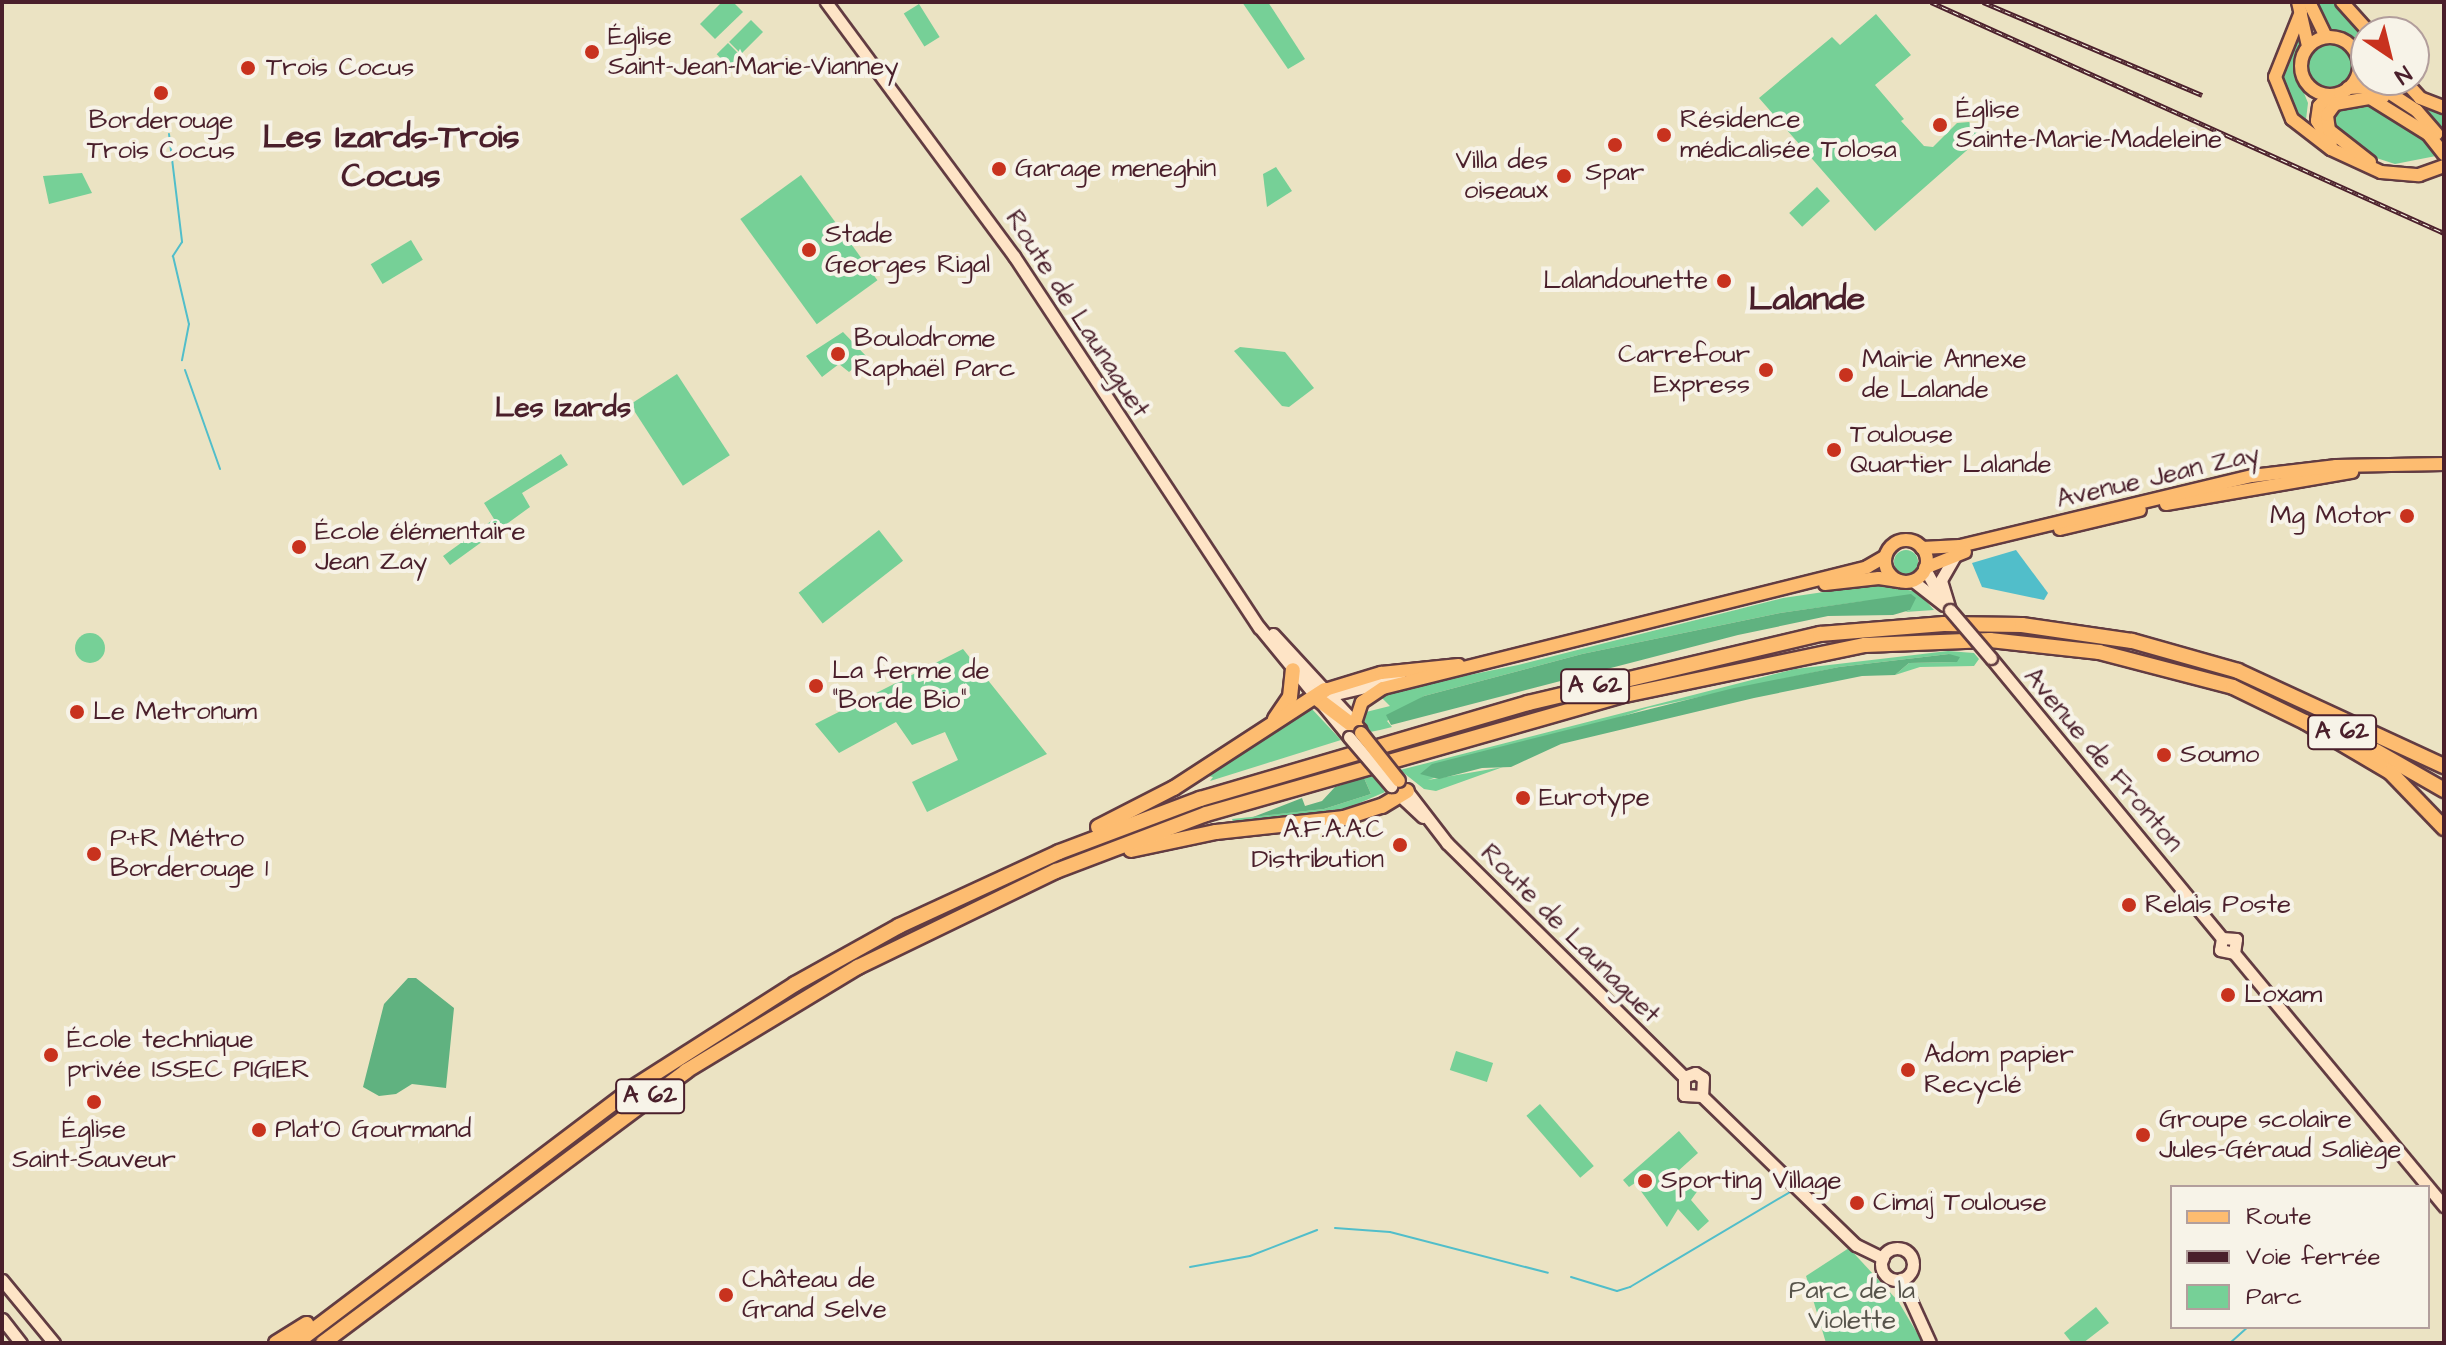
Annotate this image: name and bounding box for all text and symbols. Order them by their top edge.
north arrow [2350,16,2430,96]
place label: Église Saint-Jean-Marie-Vianney [608,21,899,82]
marker: Église Saint-Jean-Marie-Vianney [583,43,601,61]
place label: Trois Cocus [266,52,414,84]
marker: Trois Cocus [237,57,259,79]
text: N [2388,58,2417,91]
marker: Borderouge Trois Cocus [152,84,170,102]
place label: Église Sainte-Marie-Madeleine [1956,94,2222,156]
place label: Résidence médicalisée Tolosa [1680,104,1897,166]
place label: Borderouge Trois Cocus [87,105,235,166]
marker: Église Sainte-Marie-Madeleine [1931,116,1949,134]
district label: Les Izards-Trois Cocus [263,117,519,196]
marker: Résidence médicalisée Tolosa [1655,126,1673,144]
marker: Spar [1606,136,1624,154]
place label: Villa des oiseaux [1456,145,1548,206]
place label: Garage meneghin [1015,153,1216,185]
place label: Spar [1586,157,1644,189]
marker: Garage meneghin [990,160,1008,178]
marker: Villa des oiseaux [1555,167,1573,185]
street label: Route de Launaguet [998,204,1156,424]
place label: Stade Georges Rigal [825,219,990,280]
marker: Stade Georges Rigal [800,241,818,259]
place label: Lalandounette [1543,265,1708,297]
marker: Lalandounette [1715,272,1733,290]
district label: Lalande [1749,280,1865,320]
place label: Boulodrome Raphaël Parc [854,323,1016,384]
place label: Carrefour Express [1618,339,1750,400]
place label: Mairie Annexe de Lalande [1862,344,2026,406]
marker: Boulodrome Raphaël Parc [829,345,847,363]
marker: Carrefour Express [1757,361,1775,379]
marker: Mairie Annexe de Lalande [1837,366,1855,384]
district label: Les Izards [495,391,631,425]
place label: Toulouse Quartier Lalande [1850,419,2052,480]
street label: Avenue Jean Zay [2054,438,2262,516]
marker: Toulouse Quartier Lalande [1825,441,1843,459]
place label: Mg Motor [2270,500,2391,532]
marker: Mg Motor [2398,507,2416,525]
place label: École élémentaire Jean Zay [315,516,526,578]
marker: École élémentaire Jean Zay [290,538,308,556]
place label: La ferme de "Borde Bio" [832,655,990,716]
street label: Avenue de Fronton [2017,662,2189,858]
road number: A 62 [1559,666,1631,706]
marker: La ferme de "Borde Bio" [807,677,825,695]
place label: Le Metronum [93,696,257,728]
marker: Le Metronum [68,703,86,721]
road number: A 62 [2306,712,2378,752]
place label: Soumo [2180,739,2259,771]
marker: Soumo [2155,746,2173,764]
place label: Eurotype [1539,782,1650,814]
marker: Eurotype [1514,789,1532,807]
place label: A.F.A.A.C Distribution [1251,814,1384,876]
place label: P+R Métro Borderouge 1 [110,823,268,884]
marker: A.F.A.A.C Distribution [1391,836,1409,854]
street label: Route de Launaguet [1474,838,1666,1030]
marker: P+R Métro Borderouge 1 [85,845,103,863]
place label: Relais Poste [2145,889,2291,921]
marker: Relais Poste [2120,896,2138,914]
place label: Loxam [2244,979,2322,1011]
marker: Loxam [2219,986,2237,1004]
place label: École technique privée ISSEC PIGIER [67,1024,310,1086]
place label: Adom papier Recyclé [1924,1039,2074,1100]
marker: École technique privée ISSEC PIGIER [42,1046,60,1064]
marker: Adom papier Recyclé [1899,1061,1917,1079]
road number: A 62 [614,1076,686,1116]
marker: Église Saint-Sauveur [85,1093,103,1111]
place label: Groupe scolaire Jules-Géraud Saliège [2159,1104,2401,1166]
place label: Église Saint-Sauveur [12,1114,176,1176]
place label: Plat'O Gourmand [275,1114,471,1146]
marker: Plat'O Gourmand [250,1121,268,1139]
marker: Groupe scolaire Jules-Géraud Saliège [2134,1126,2152,1144]
place label: Sporting Village [1661,1165,1842,1197]
marker: Sporting Village [1636,1172,1654,1190]
legend [2170,1185,2430,1329]
place label: Cimaj Toulouse [1873,1187,2047,1219]
marker: Cimaj Toulouse [1848,1194,1866,1212]
text: Route [2246,1200,2311,1234]
text: Voie ferrée [2246,1240,2380,1274]
place label: Château de Grand Selve [742,1264,887,1326]
park label: Parc de la Violette [1789,1275,1915,1336]
text: Parc [2246,1280,2302,1314]
marker: Château de Grand Selve [717,1286,735,1304]

